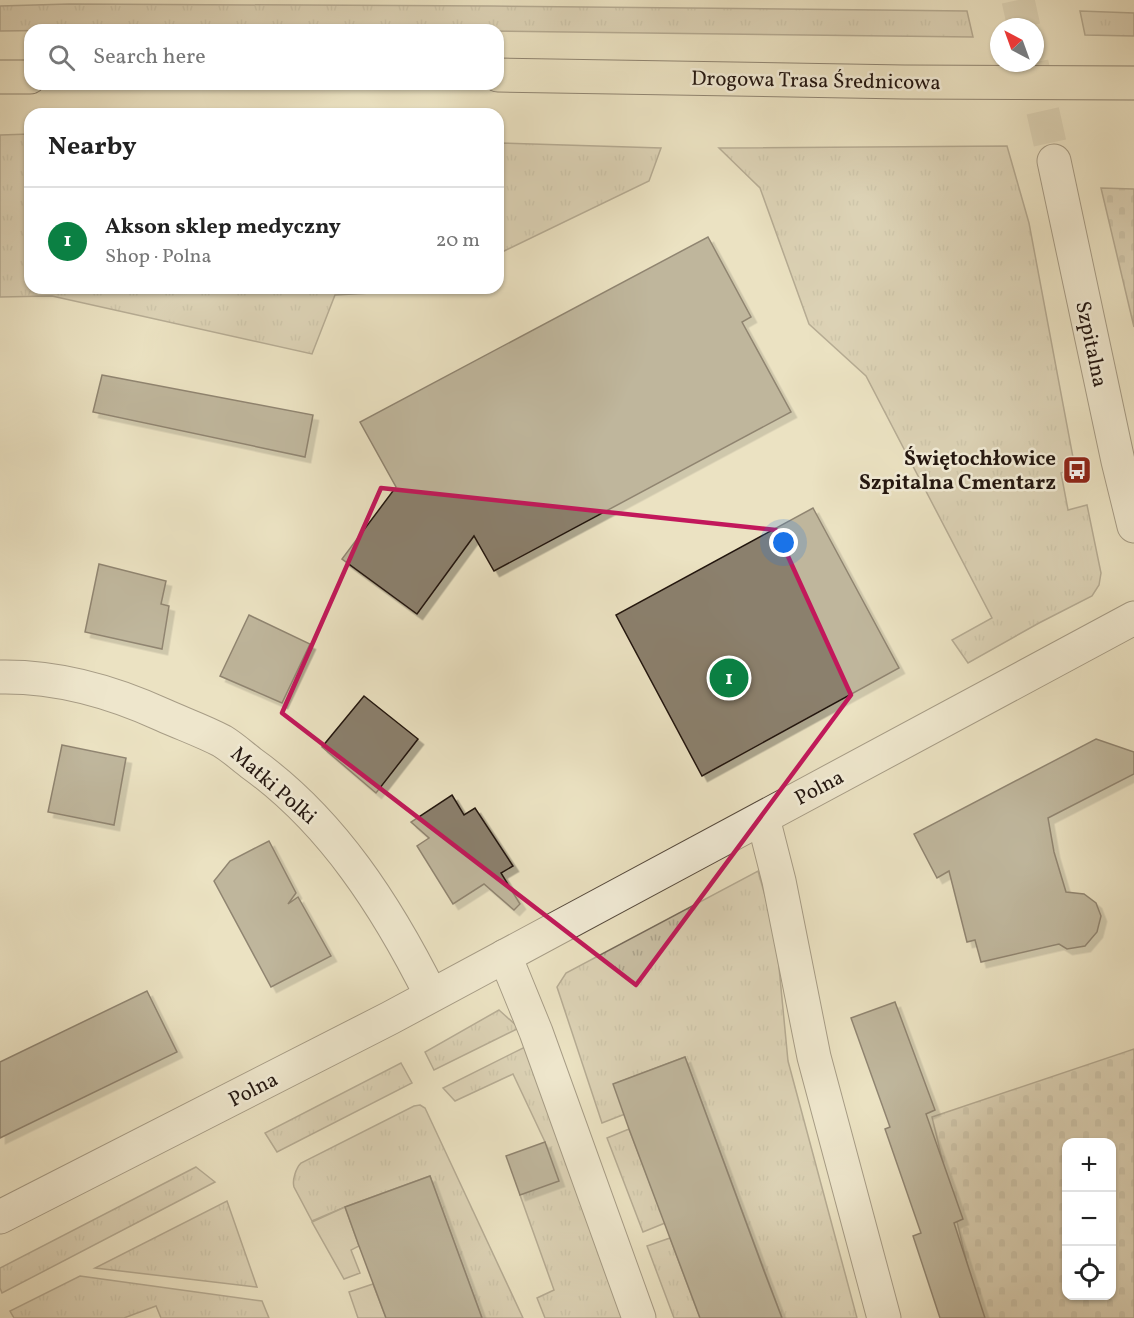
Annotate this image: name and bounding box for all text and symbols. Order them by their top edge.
north arrow [990,18,1044,72]
search box [24,24,504,90]
icon: search [45,41,78,74]
text: Search here [93,42,206,73]
street label: Drogowa Trasa Średnicowa [691,65,941,98]
text: Nearby [48,129,137,165]
text: Akson sklep medyczny [105,212,341,243]
text: 1 [63,227,72,255]
text: 20 m [436,227,480,255]
text: Shop · Polna [105,243,212,271]
street label: Szpitalna [1067,298,1114,390]
place label: Świętochłowice Szpitalna Cmentarz [859,445,1056,498]
bus stop icon: Świętochłowice Szpitalna Cmentarz [1061,454,1093,486]
your location [769,528,798,557]
pin: 1 [710,656,748,700]
street label: Matki Polki [224,740,322,832]
street label: Polna [790,763,849,813]
street label: Polna [224,1066,283,1115]
map controls [1062,1138,1116,1300]
button: + [1062,1138,1116,1192]
button: − [1062,1192,1116,1246]
button: locate [1062,1246,1116,1300]

